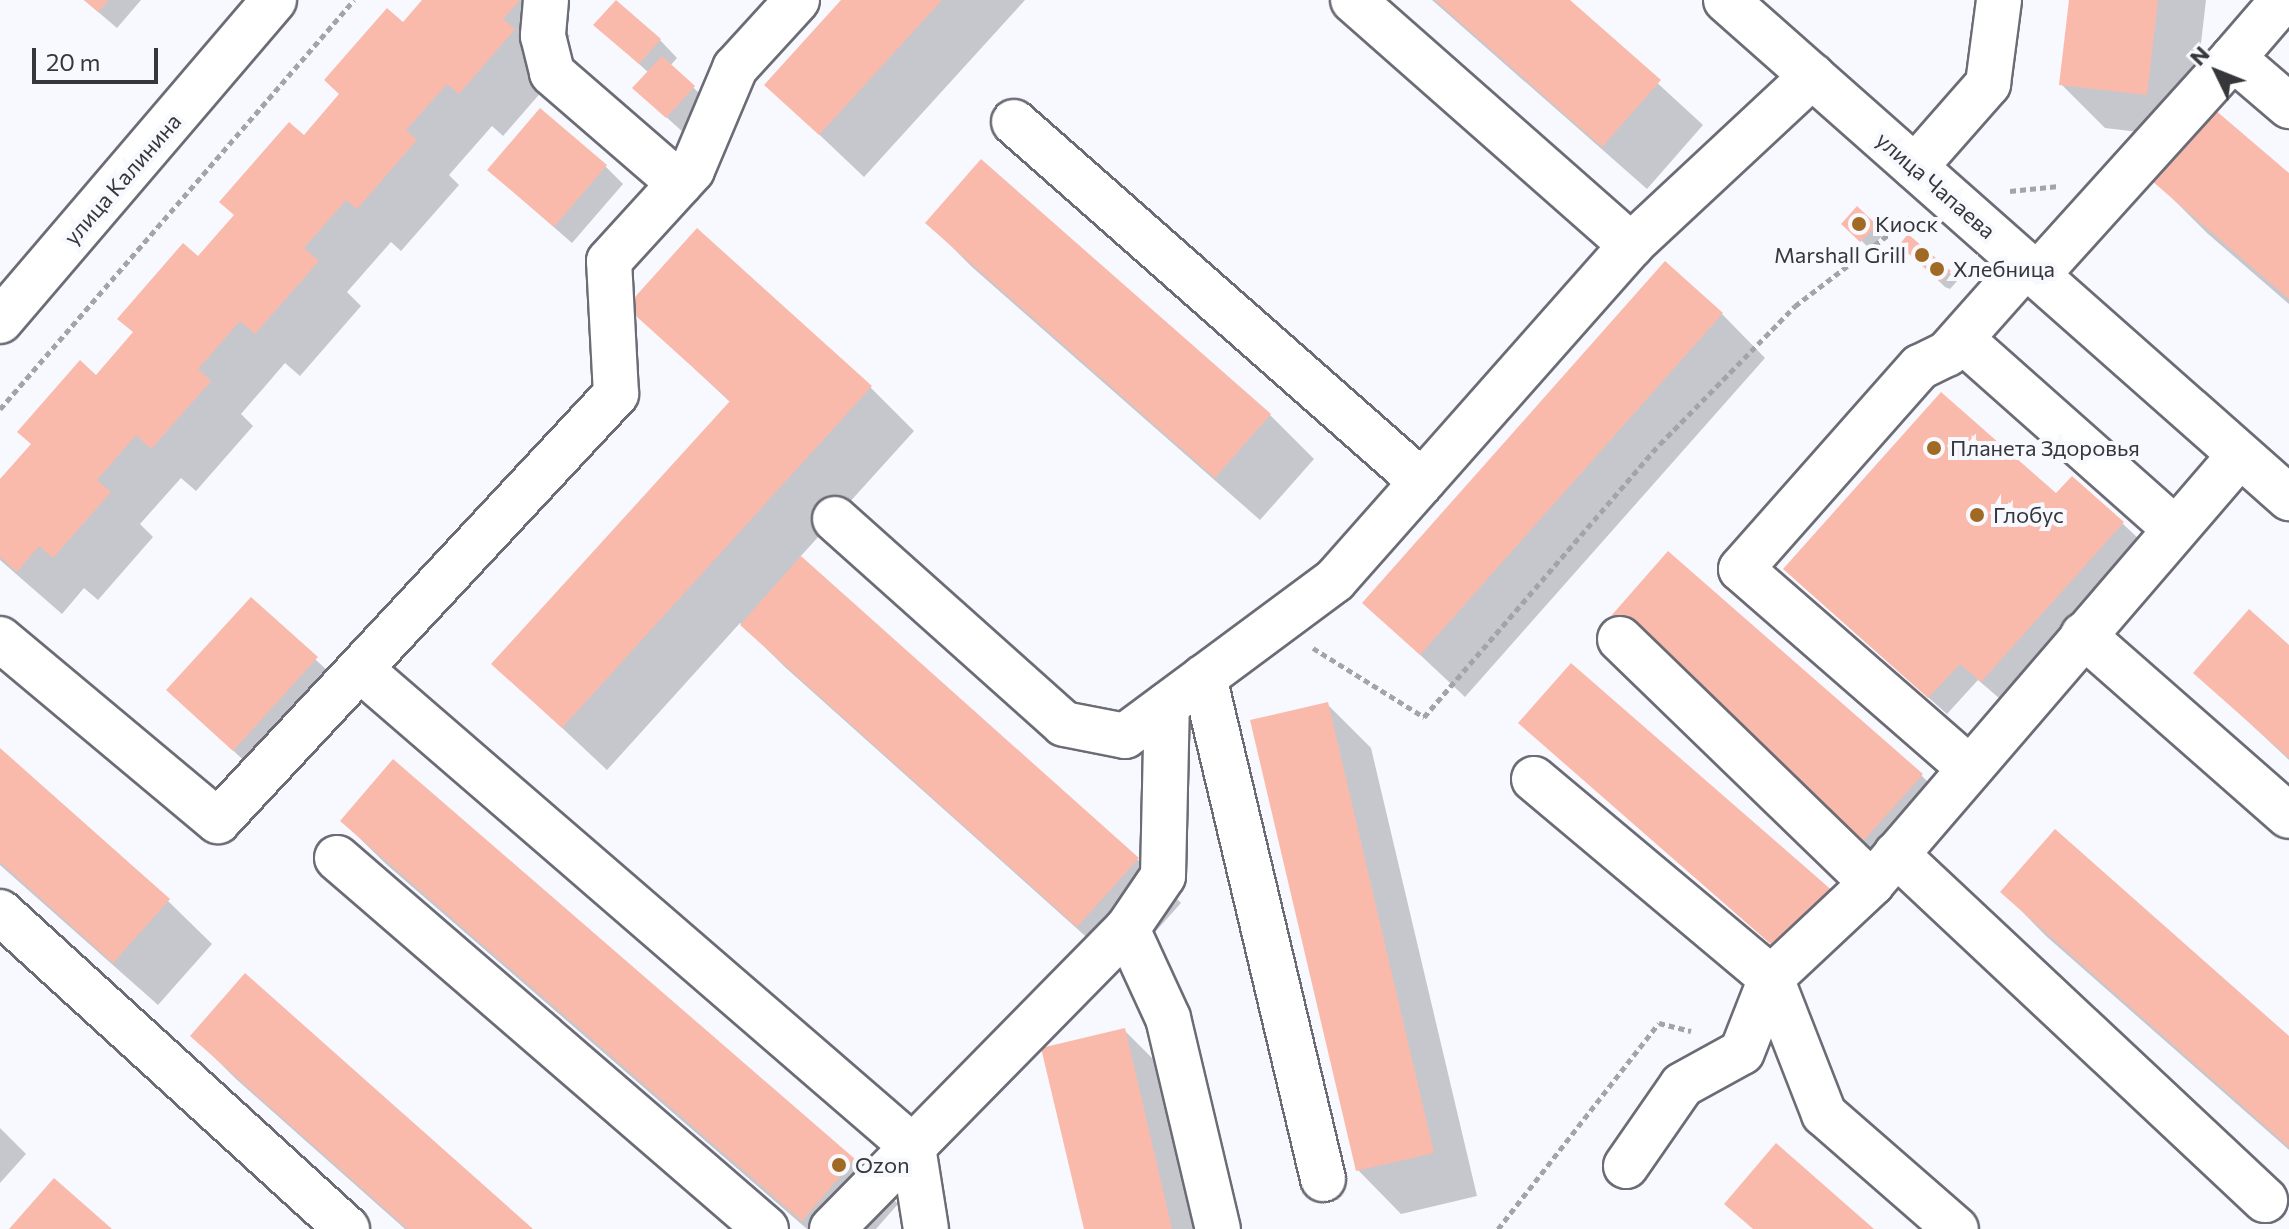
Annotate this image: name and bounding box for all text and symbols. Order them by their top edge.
scale bar [36,32,162,82]
north arrow [2177,32,2257,112]
text: N [2184,40,2215,71]
text: 20 m [46,47,100,76]
street label: улица Калинина [58,108,186,250]
street label: улица Чапаева [1871,126,2001,244]
place label: Киоск [1875,211,1938,237]
marker: Киоск [1850,215,1868,233]
place label: Marshall Grill [1774,242,1906,268]
marker: Marshall Grill [1913,246,1931,264]
place label: Хлебница [1953,256,2055,282]
marker: Хлебница [1928,260,1946,278]
place label: Планета Здоровья [1950,435,2140,461]
marker: Планета Здоровья [1925,439,1943,457]
place label: Глобус [1993,502,2064,528]
marker: Глобус [1968,506,1986,524]
place label: Ozon [855,1152,910,1178]
marker: Ozon [830,1156,848,1174]

